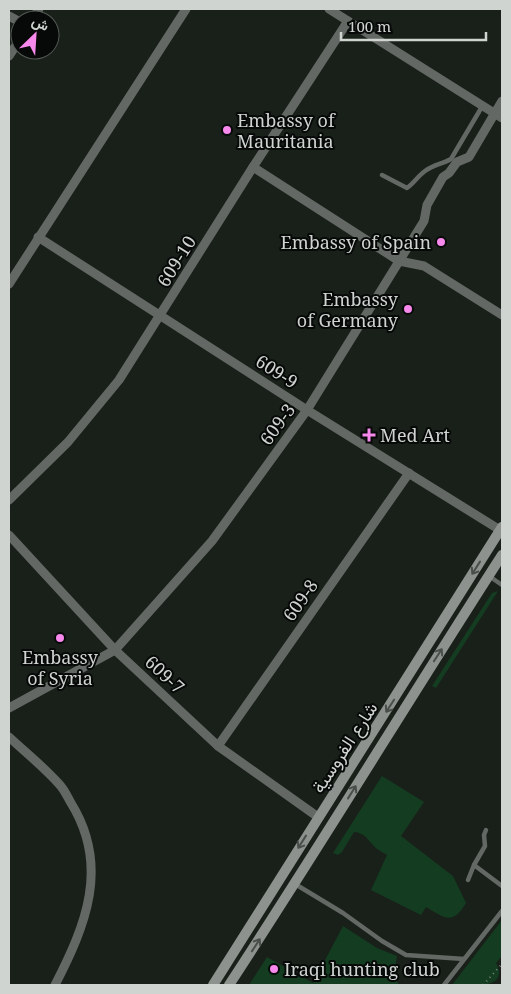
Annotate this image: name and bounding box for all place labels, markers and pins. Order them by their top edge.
place label: Embassy of Mauritania [237,108,336,153]
marker: Embassy of Mauritania [221,124,233,136]
place label: Embassy of Spain [280,230,431,254]
marker: Embassy of Spain [435,236,447,248]
place label: Embassy of Germany [297,287,399,332]
marker: Embassy of Germany [402,303,414,315]
place label: Med Art [380,423,450,447]
marker: Med Art [362,428,376,442]
marker: Embassy of Syria [54,632,66,644]
place label: Embassy of Syria [22,645,99,690]
place label: Iraqi hunting club [284,957,440,981]
marker: Iraqi hunting club [268,963,280,975]

